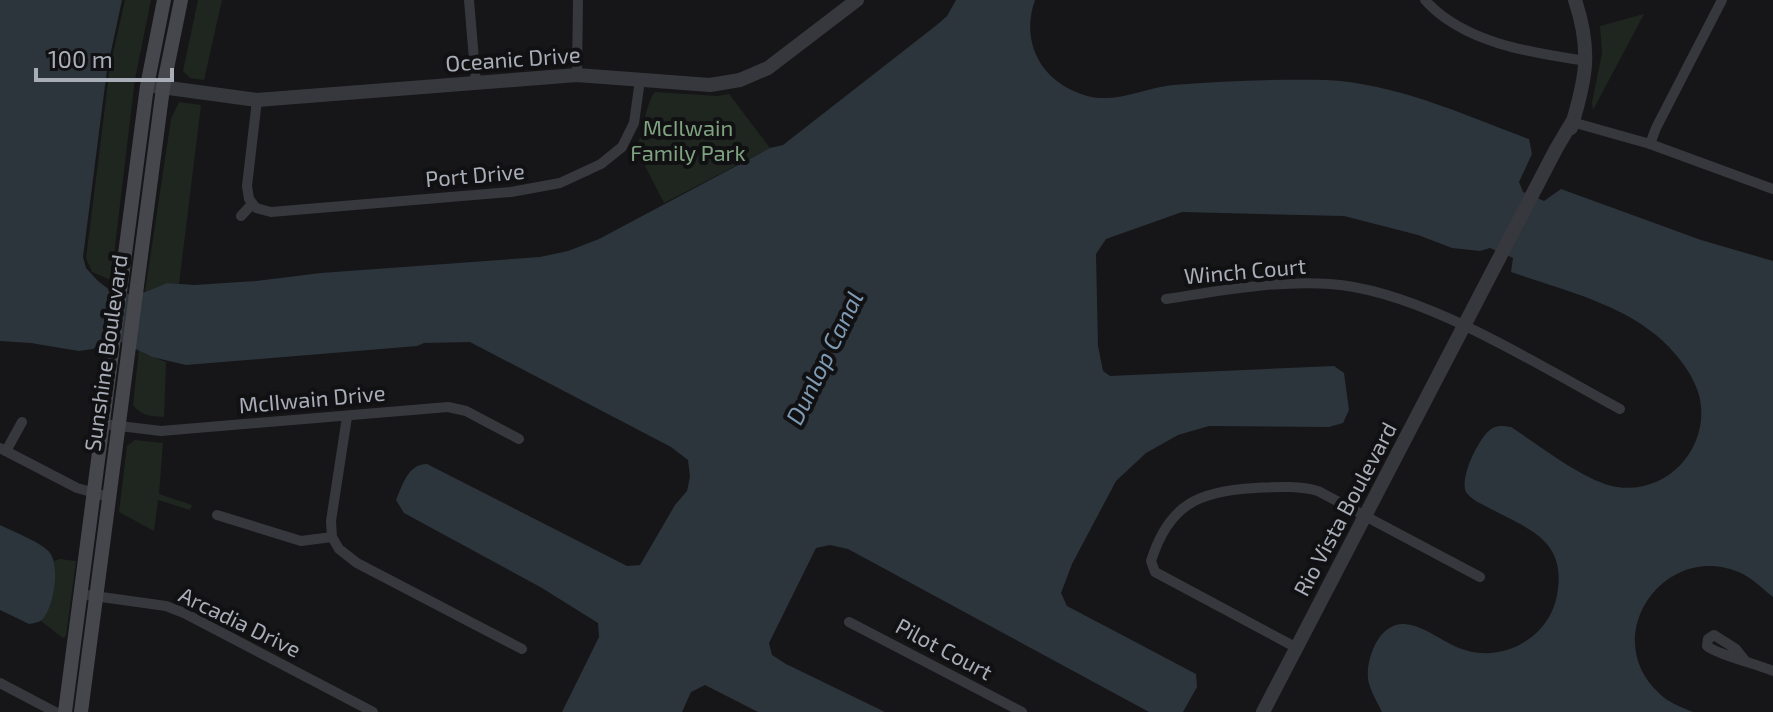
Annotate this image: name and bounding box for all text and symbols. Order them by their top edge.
scale bar [36,32,172,82]
street label: Oceanic Drive [445,40,581,76]
text: 100 m [48,44,113,73]
park label: McIlwain Family Park [630,114,746,165]
street label: Port Drive [424,157,526,191]
street label: Winch Court [1183,252,1307,288]
street label: Sunshine Boulevard [78,253,132,453]
water label: Dunlop Canal [779,286,868,429]
street label: McIIwain Drive [238,379,386,417]
street label: Rio Vista Boulevard [1287,417,1401,600]
street label: Arcadia Drive [175,580,306,662]
street label: Pilot Court [892,612,997,684]

